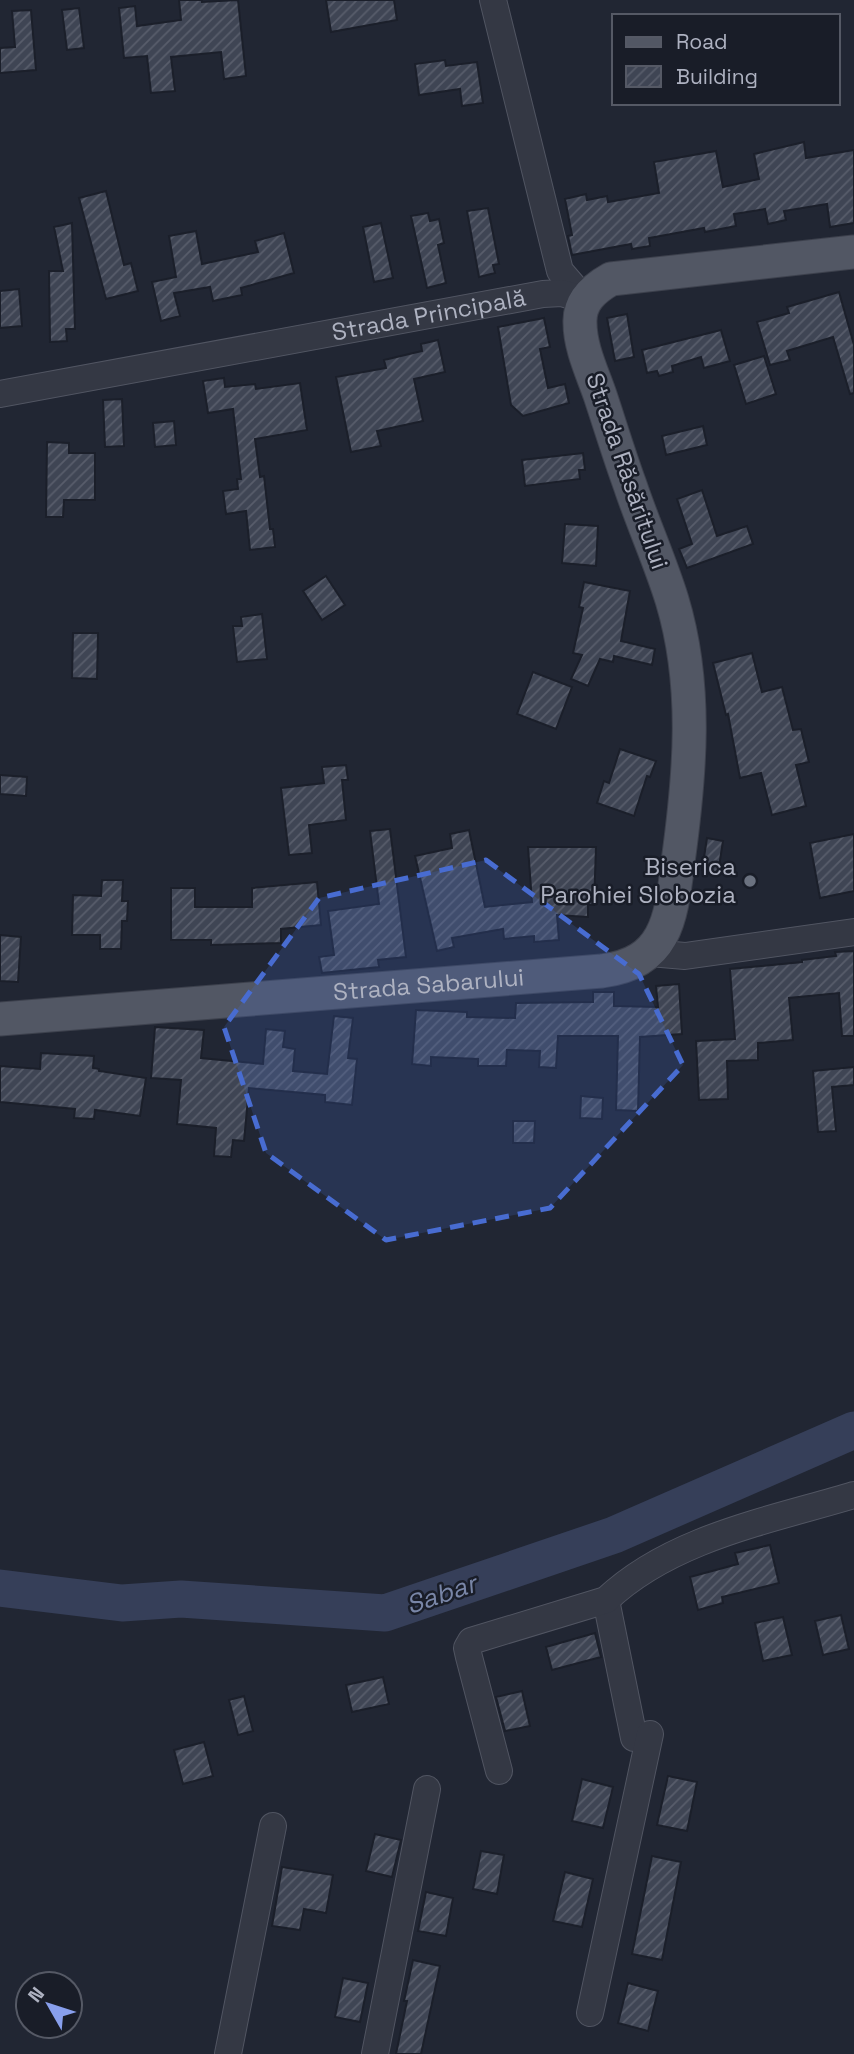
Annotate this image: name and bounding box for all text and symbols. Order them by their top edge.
legend [612,14,840,105]
text: Road [676,28,728,55]
text: Building [676,63,758,90]
street label: Strada Principală [329,281,528,348]
street label: Strada Răsăritului [579,369,676,573]
place label: Biserica Parohiei Slobozia [540,851,736,910]
marker: Biserica Parohiei Slobozia [742,873,758,889]
street label: Strada Sabarului [332,961,525,1007]
water label: Sabar [401,1565,484,1622]
north arrow [14,1970,84,2040]
text: N [22,1982,50,2007]

